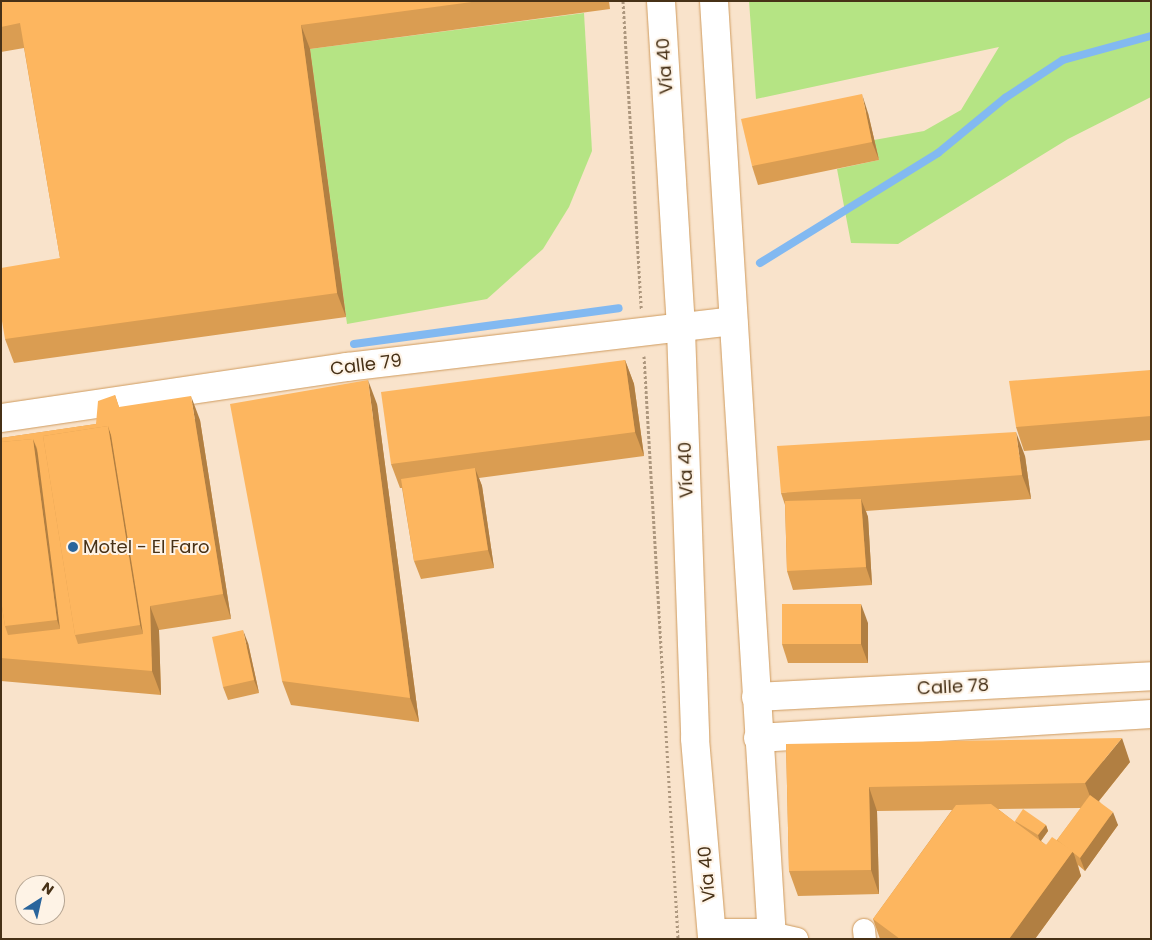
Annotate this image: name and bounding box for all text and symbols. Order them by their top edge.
street label: Vía 40 [652,37,678,95]
street label: Calle 79 [329,350,403,380]
street label: Vía 40 [674,442,698,498]
place label: Motel - El Faro [83,536,210,558]
marker: Motel - El Faro [67,541,79,553]
street label: Calle 78 [916,674,990,700]
street label: Vía 40 [694,845,720,903]
north arrow [15,875,65,925]
text: N [38,877,58,900]

